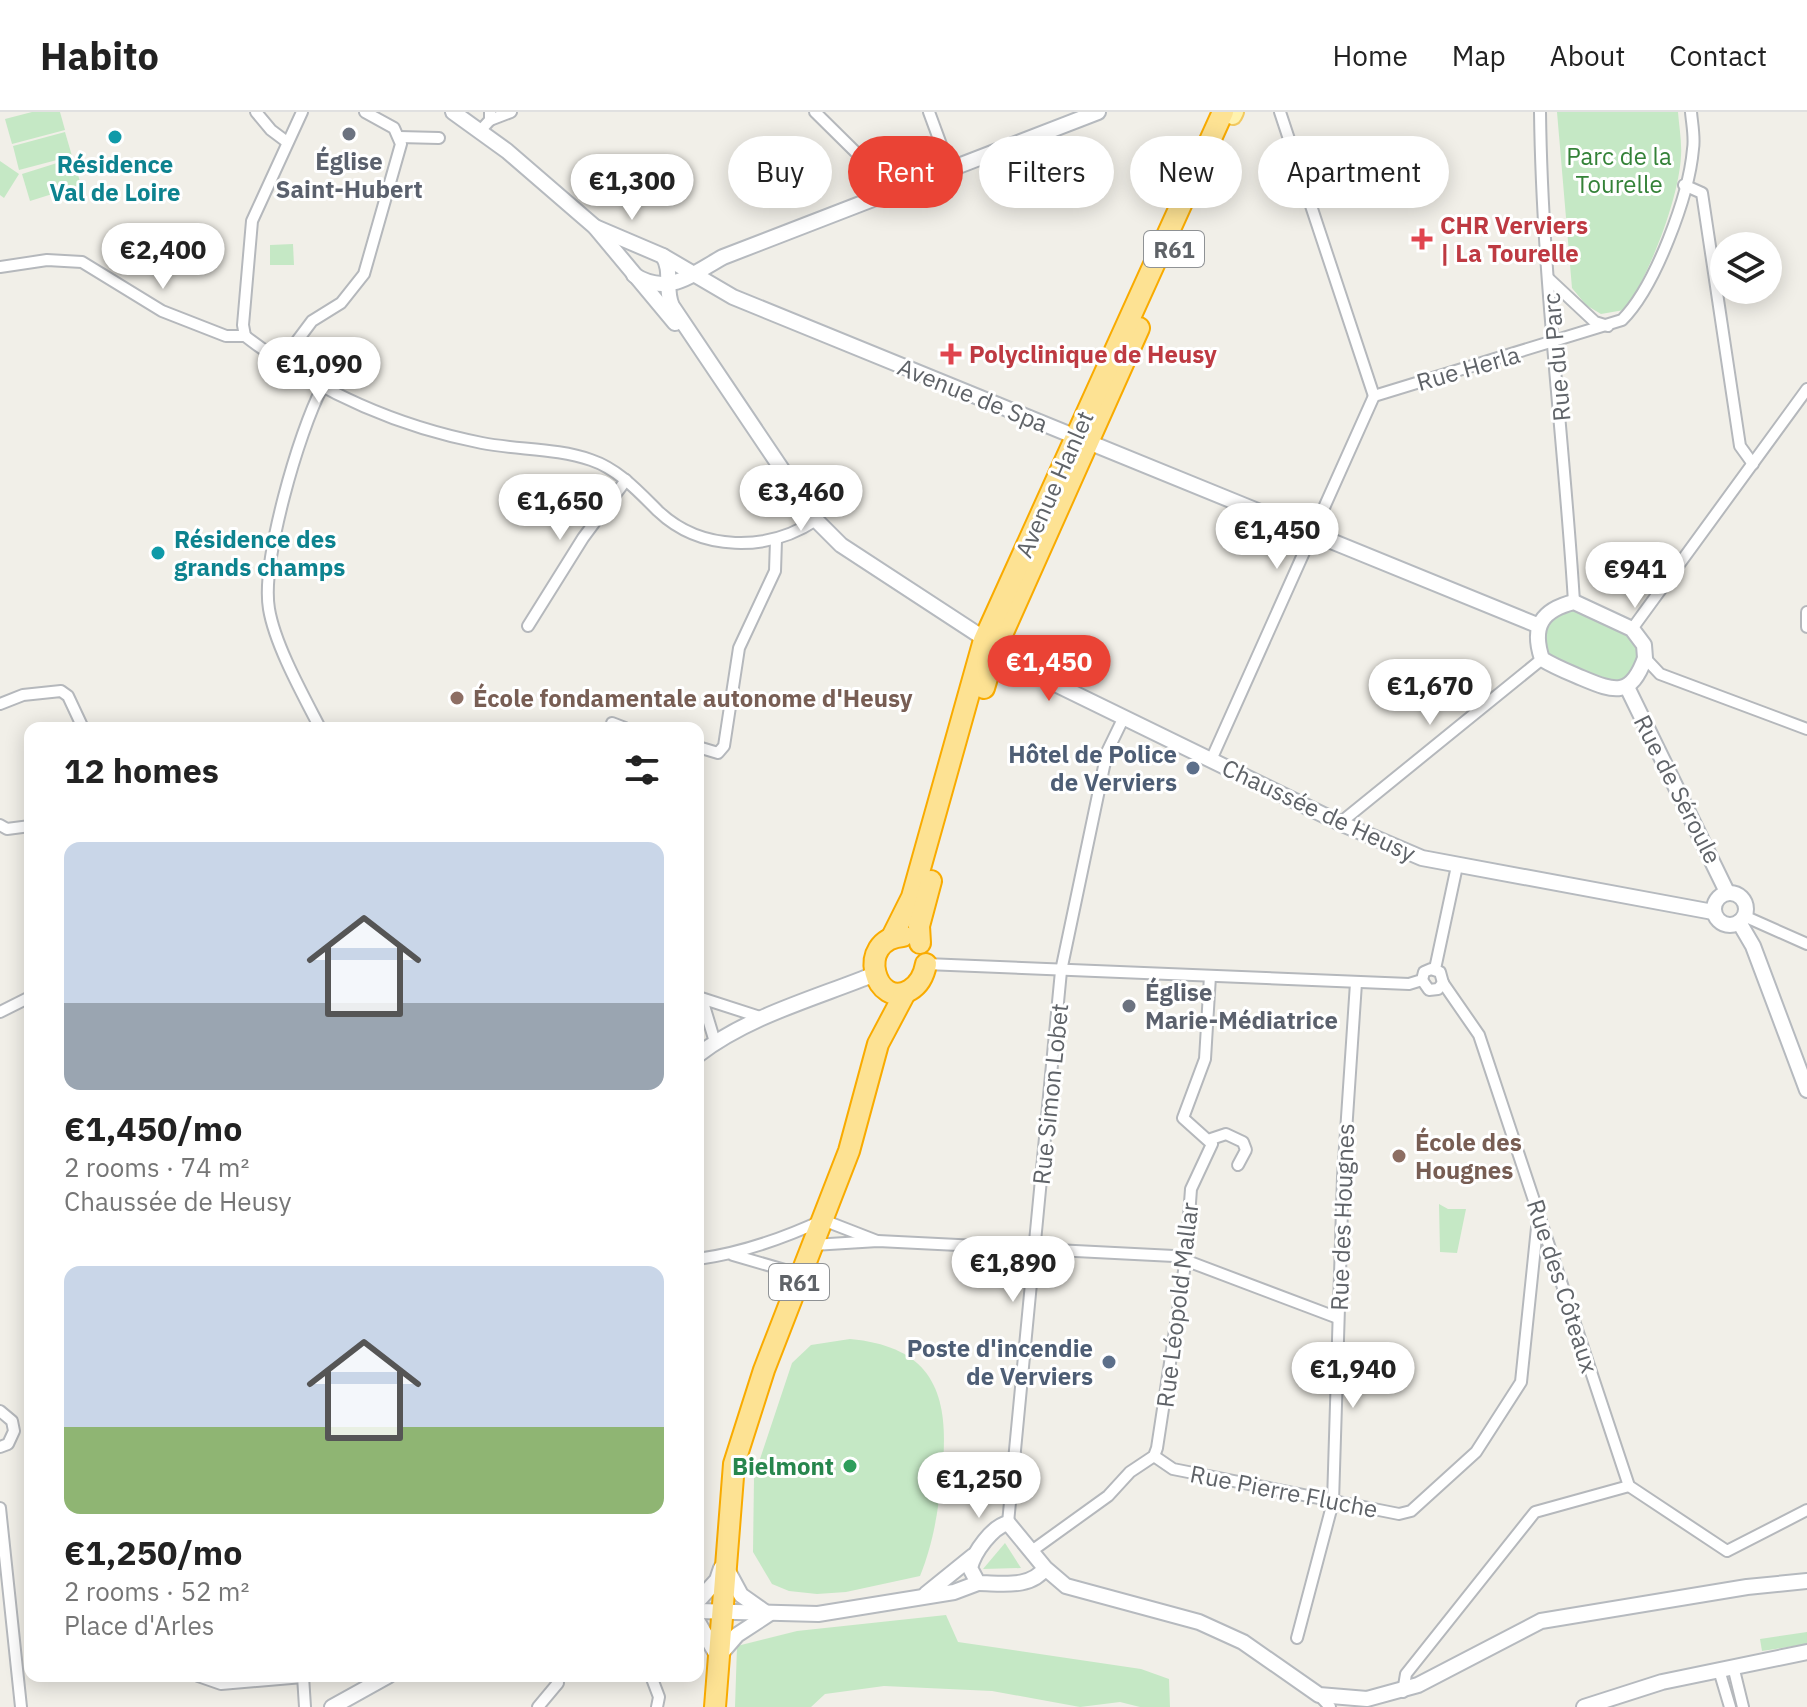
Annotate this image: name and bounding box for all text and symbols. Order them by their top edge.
text: Habito [40,31,159,80]
text: Home [1332,37,1408,74]
text: Map [1452,37,1506,74]
text: About [1550,37,1625,74]
text: Contact [1669,37,1767,74]
marker: Église Saint-Hubert [340,125,358,143]
marker: Résidence Val de Loire [106,128,124,146]
chip: Buy [728,136,832,208]
chip: Rent [848,136,963,208]
chip: Filters [979,136,1114,208]
chip: New [1130,136,1242,208]
chip: Apartment [1258,136,1449,208]
park label: Parc de la Tourelle [1566,140,1672,200]
place label: Église Saint-Hubert [275,145,423,205]
place label: Résidence Val de Loire [50,148,180,208]
pin: €1,300 [567,154,697,222]
text: €1,300 [589,163,675,197]
place label: CHR Verviers | La Tourelle [1440,209,1588,269]
pin: €2,400 [98,223,228,291]
marker: CHR Verviers | La Tourelle [1411,228,1433,250]
road number: R61 [1144,231,1204,267]
text: €2,400 [120,232,206,266]
map controls [1710,232,1782,304]
button: layers [1710,232,1782,304]
street label: Rue du Parc [1534,291,1578,423]
pin: €1,090 [254,337,384,405]
place label: Polyclinique de Heusy [969,338,1217,370]
street label: Rue Herla [1413,338,1524,398]
marker: Polyclinique de Heusy [940,343,962,365]
text: €1,090 [276,346,362,380]
street label: Avenue de Spa [893,350,1053,440]
street label: Avenue Hanlet [1007,406,1101,562]
pin: €3,460 [736,465,866,533]
pin: €1,650 [495,474,625,542]
text: €3,460 [758,474,844,508]
text: €1,650 [517,483,603,517]
pin: €1,450 [1212,503,1342,571]
text: €1,450 [1234,512,1320,546]
place label: Résidence des grands champs [174,523,345,583]
pin: €941 [1588,542,1682,610]
marker: Résidence des grands champs [149,544,167,562]
text: €941 [1603,551,1667,585]
pin: €1,450 [984,635,1114,703]
text: €1,450 [1006,644,1092,678]
pin: €1,670 [1365,659,1495,727]
text: €1,670 [1387,668,1473,702]
place label: École fondamentale autonome d'Heusy [473,682,913,714]
marker: École fondamentale autonome d'Heusy [448,689,466,707]
street label: Rue de Séroule [1627,709,1729,869]
place label: Hôtel de Police de Verviers [1008,738,1177,798]
text: 12 homes [64,748,219,792]
icon: filters [620,748,664,792]
street label: Chaussée de Heusy [1217,751,1421,869]
marker: Hôtel de Police de Verviers [1184,759,1202,777]
icon: home [292,894,436,1038]
place label: Église Marie-Médiatrice [1145,976,1338,1036]
marker: Église Marie-Médiatrice [1120,997,1138,1015]
street label: Rue Simon Lobet [1025,1002,1075,1186]
text: €1,450/mo [64,1106,242,1150]
street label: Rue des Hougnes [1323,1123,1361,1311]
place label: École des Hougnes [1415,1126,1522,1186]
marker: École des Hougnes [1390,1147,1408,1165]
text: 2 rooms · 74 m² [64,1150,249,1184]
text: Chaussée de Heusy [64,1184,292,1218]
street label: Rue des Côteaux [1520,1195,1606,1377]
street label: Rue Léopold Mallar [1149,1200,1205,1409]
pin: €1,890 [948,1236,1078,1304]
text: €1,890 [970,1245,1056,1279]
road number: R61 [769,1264,829,1300]
icon: home [292,1318,436,1462]
place label: Poste d'incendie de Verviers [907,1332,1093,1392]
pin: €1,940 [1288,1342,1418,1410]
text: €1,940 [1310,1351,1396,1385]
marker: Poste d'incendie de Verviers [1100,1353,1118,1371]
place label: Bielmont [732,1450,834,1482]
pin: €1,250 [914,1452,1044,1520]
marker: Bielmont [841,1457,859,1475]
street label: Rue Pierre Fluche [1188,1457,1380,1525]
text: €1,250 [936,1461,1022,1495]
text: €1,250/mo [64,1530,242,1574]
text: 2 rooms · 52 m² [64,1574,249,1608]
text: Place d'Arles [64,1608,214,1642]

